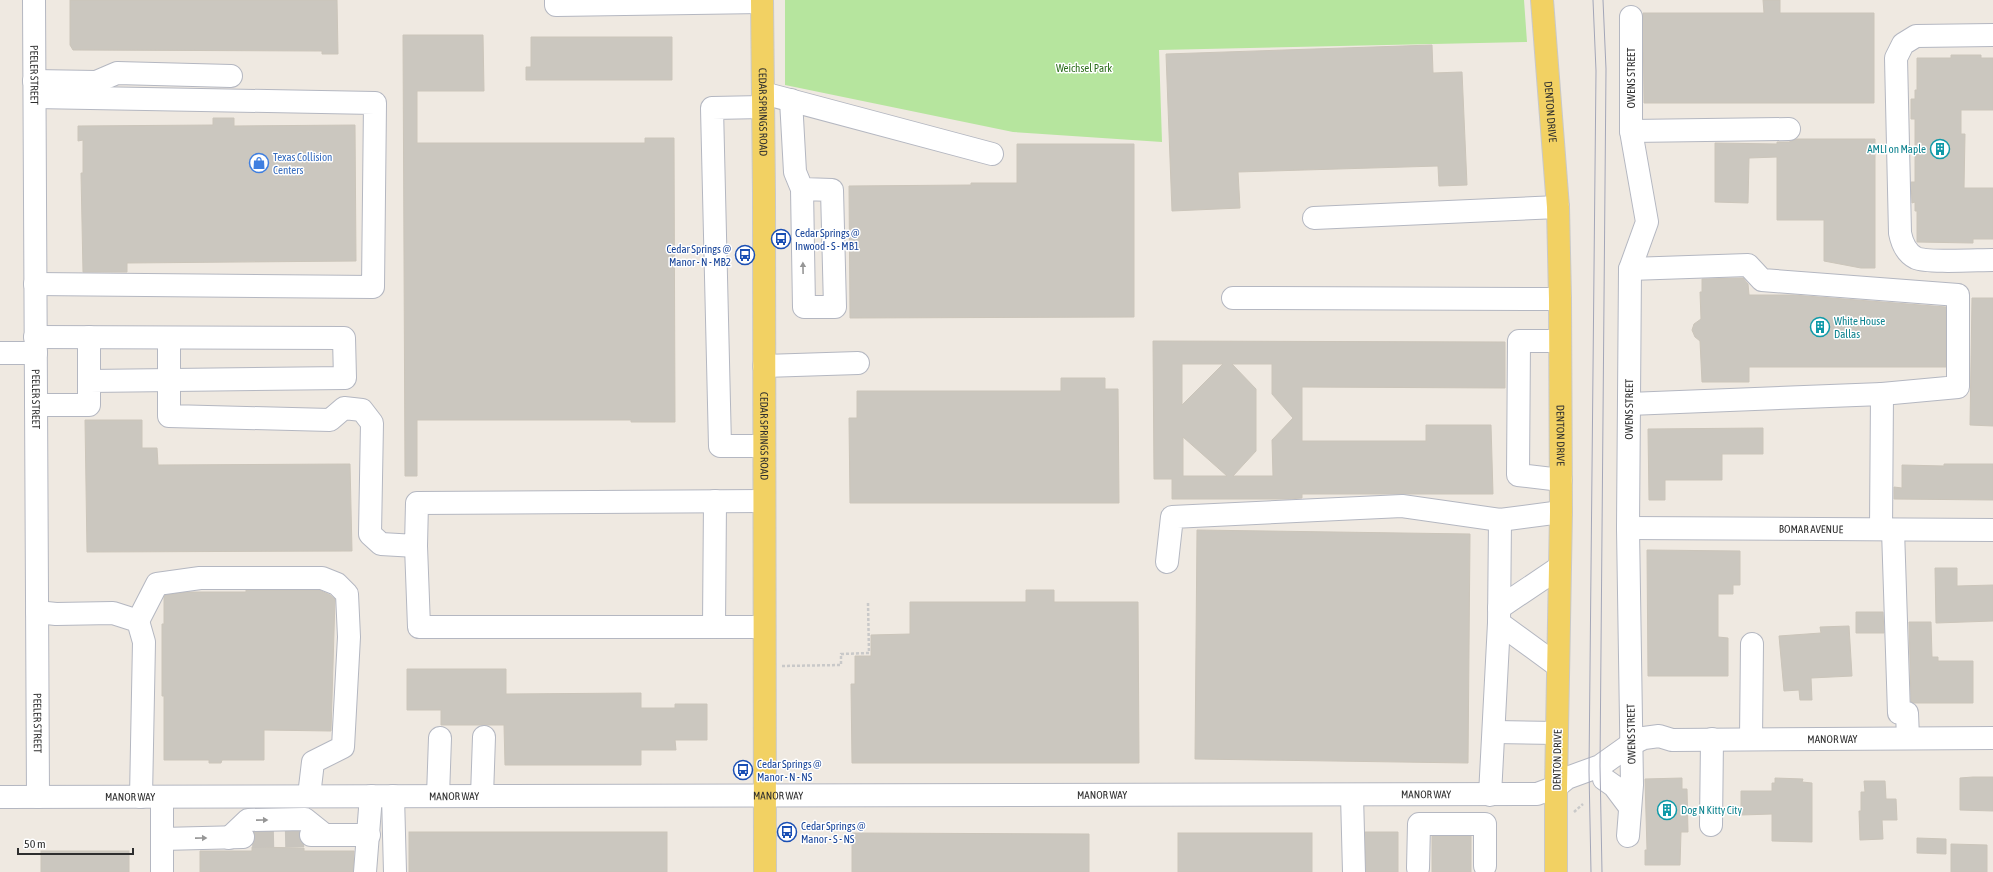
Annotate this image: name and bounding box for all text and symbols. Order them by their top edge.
street label: PEELER STREET [28,45,41,105]
street label: OWENS STREET [1625,47,1637,108]
park label: Weichsel Park [1056,62,1112,74]
street label: CEDAR SPRINGS ROAD [757,68,770,156]
street label: DENTON DRIVE [1542,81,1559,143]
building icon: AMLI on Maple [1929,138,1951,160]
place label: AMLI on Maple [1867,143,1926,155]
place label: Texas Collision Centers [273,151,332,176]
shop icon: Texas Collision Centers [248,152,270,174]
place label: Cedar Springs @ Inwood - S - MB1 [795,227,860,252]
bus stop icon: Cedar Springs @ Inwood - S - MB1 [770,228,792,250]
place label: Cedar Springs @ Manor - N - MB2 [666,243,731,268]
bus stop icon: Cedar Springs @ Manor - N - MB2 [734,244,756,266]
one-way arrow [800,261,806,274]
place label: White House Dallas [1834,315,1885,340]
building icon: White House Dallas [1809,316,1831,338]
street label: PEELER STREET [30,369,42,429]
street label: OWENS STREET [1623,379,1635,440]
street label: CEDAR SPRINGS ROAD [758,392,770,480]
street label: DENTON DRIVE [1554,405,1567,466]
street label: BOMAR AVENUE [1779,523,1844,535]
street label: PEELER STREET [31,693,44,753]
street label: OWENS STREET [1624,703,1638,764]
street label: DENTON DRIVE [1550,729,1564,791]
street label: MANOR WAY [1807,733,1858,745]
place label: Cedar Springs @ Manor - N - NS [757,758,822,783]
bus stop icon: Cedar Springs @ Manor - N - NS [732,759,754,781]
street label: MANOR WAY [1401,788,1451,800]
street label: MANOR WAY [753,789,803,802]
street label: MANOR WAY [1077,789,1127,801]
street label: MANOR WAY [429,790,479,802]
street label: MANOR WAY [105,791,155,803]
building icon: Dog N Kitty City [1656,799,1678,821]
place label: Dog N Kitty City [1681,804,1743,816]
one-way arrow [256,817,269,823]
place label: Cedar Springs @ Manor - S - NS [801,820,866,845]
bus stop icon: Cedar Springs @ Manor - S - NS [776,821,798,843]
scale bar [18,830,133,856]
one-way arrow [195,835,208,841]
text: 50 m [24,837,46,851]

